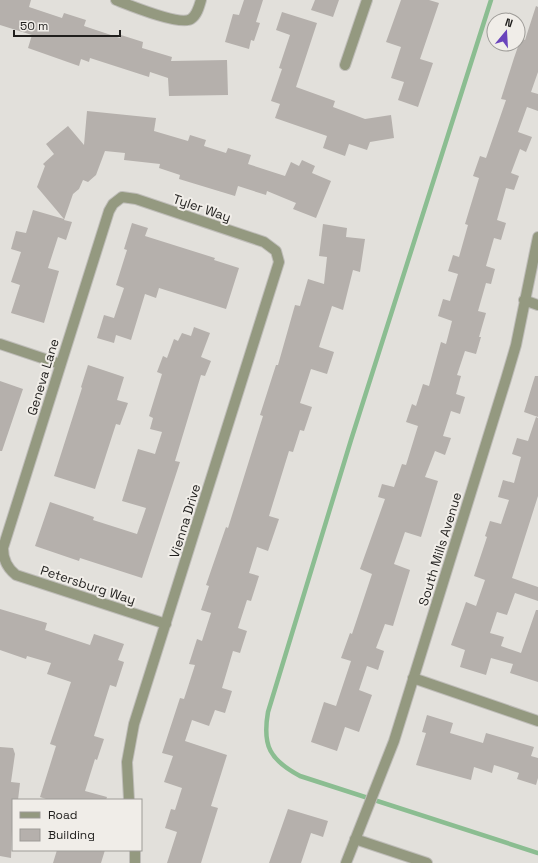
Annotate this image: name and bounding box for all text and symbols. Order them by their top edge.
scale bar [14,12,120,38]
north arrow [486,12,526,52]
text: N [503,15,515,30]
text: 50 m [20,18,48,34]
street label: Tyler Way [171,190,233,226]
street label: Geneva Lane [23,336,63,418]
street label: Vienna Drive [166,482,204,560]
street label: South Mills Avenue [415,490,465,608]
street label: Petersburg Way [38,562,138,608]
legend [12,799,142,851]
text: Road [48,807,77,823]
text: Building [48,827,95,843]

